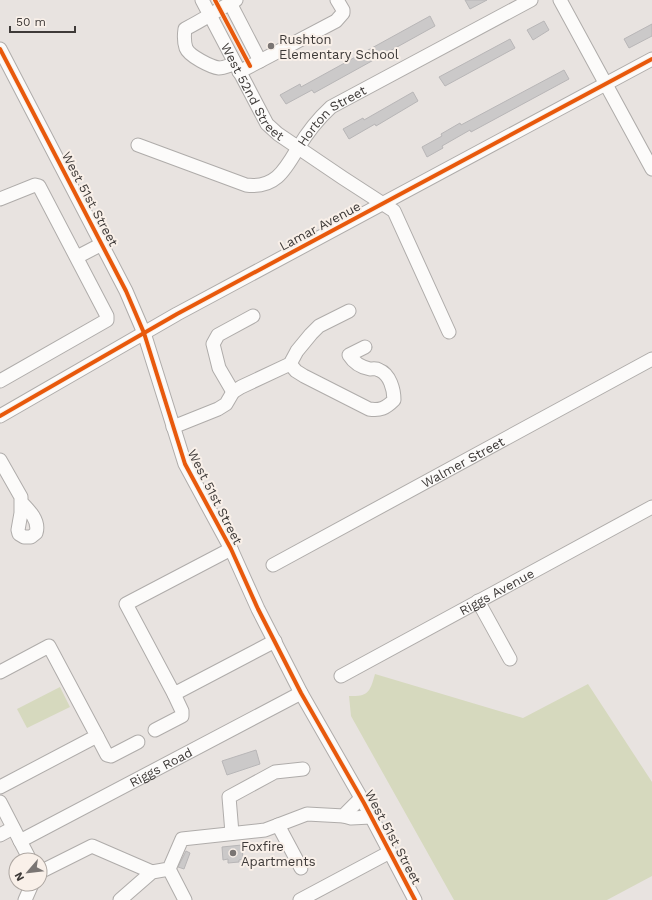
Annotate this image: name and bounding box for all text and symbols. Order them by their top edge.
scale bar [10,8,75,34]
text: 50 m [16,15,46,29]
place label: Rushton Elementary School [279,32,399,62]
street label: West 52nd Street [218,40,287,144]
marker: Rushton Elementary School [266,41,276,51]
street label: Horton Street [294,82,369,149]
street label: West 51st Street [59,149,121,249]
street label: Lamar Avenue [277,198,363,254]
street label: Walmer Street [419,433,507,490]
street label: West 51st Street [185,447,246,548]
street label: Riggs Avenue [457,565,536,618]
street label: Riggs Road [127,744,195,790]
street label: West 51st Street [362,787,424,887]
place label: Foxfire Apartments [241,839,316,869]
marker: Foxfire Apartments [228,848,238,858]
north arrow [8,852,48,892]
text: N [12,870,27,883]

